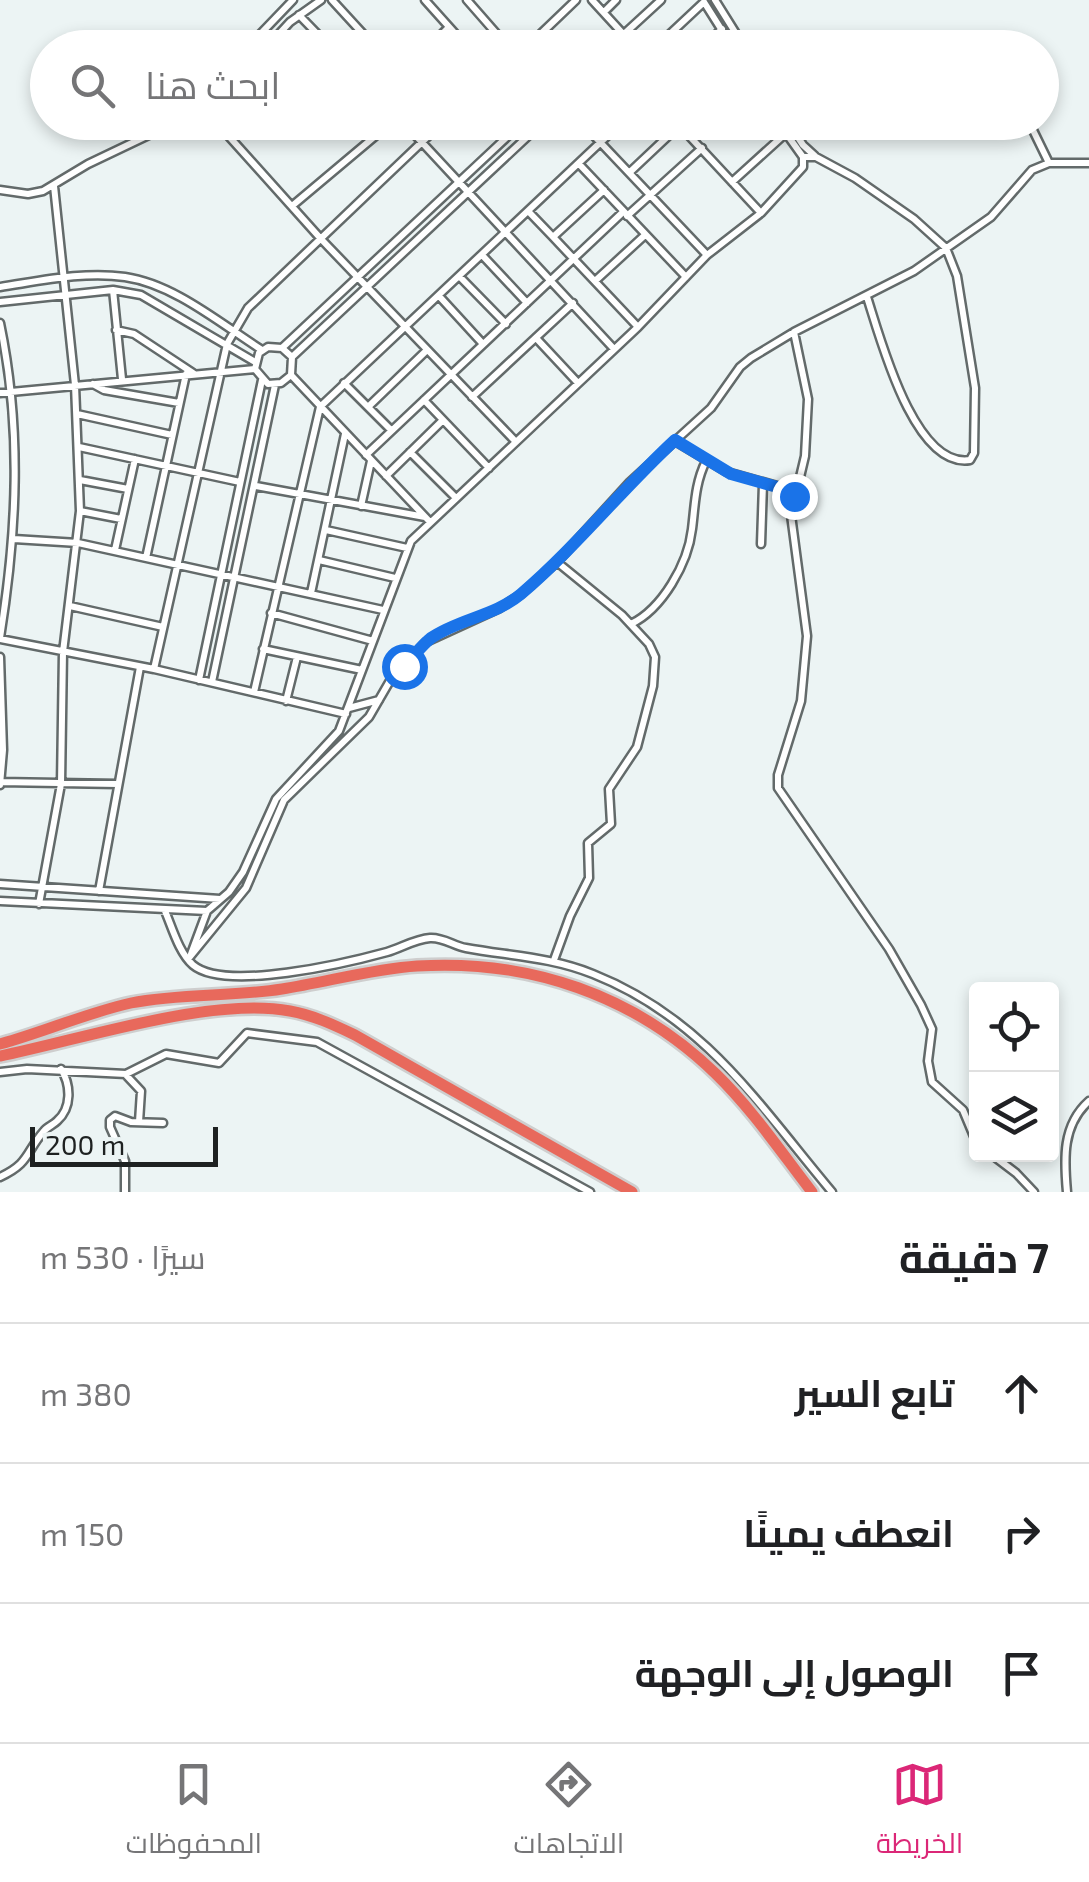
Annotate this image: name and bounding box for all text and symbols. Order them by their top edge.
search box [30,30,1059,140]
icon: search [65,58,120,113]
text: ابحث هنا [145,61,280,107]
route end [772,474,818,520]
route start [382,644,428,690]
map controls [969,982,1059,1162]
button: locate [969,982,1059,1072]
button: layers [969,1072,1059,1162]
scale bar [30,1122,218,1166]
text: 200 m [45,1127,125,1161]
text: 7 دقيقة [899,1231,1049,1281]
text: سيرًا · 530 m [40,1237,205,1275]
icon: ahead [994,1366,1049,1421]
text: تابع السير [795,1369,954,1415]
text: 380 m [40,1374,132,1412]
icon: right [994,1506,1049,1561]
text: انعطف يمينًا [743,1509,954,1555]
text: 150 m [40,1514,124,1552]
icon: arrive [994,1646,1049,1701]
text: الوصول إلى الوجهة [635,1649,954,1695]
tab: المحفوظات [126,1757,262,1869]
tab: الاتجاهات [514,1757,624,1869]
tab: الخريطة [876,1757,963,1869]

